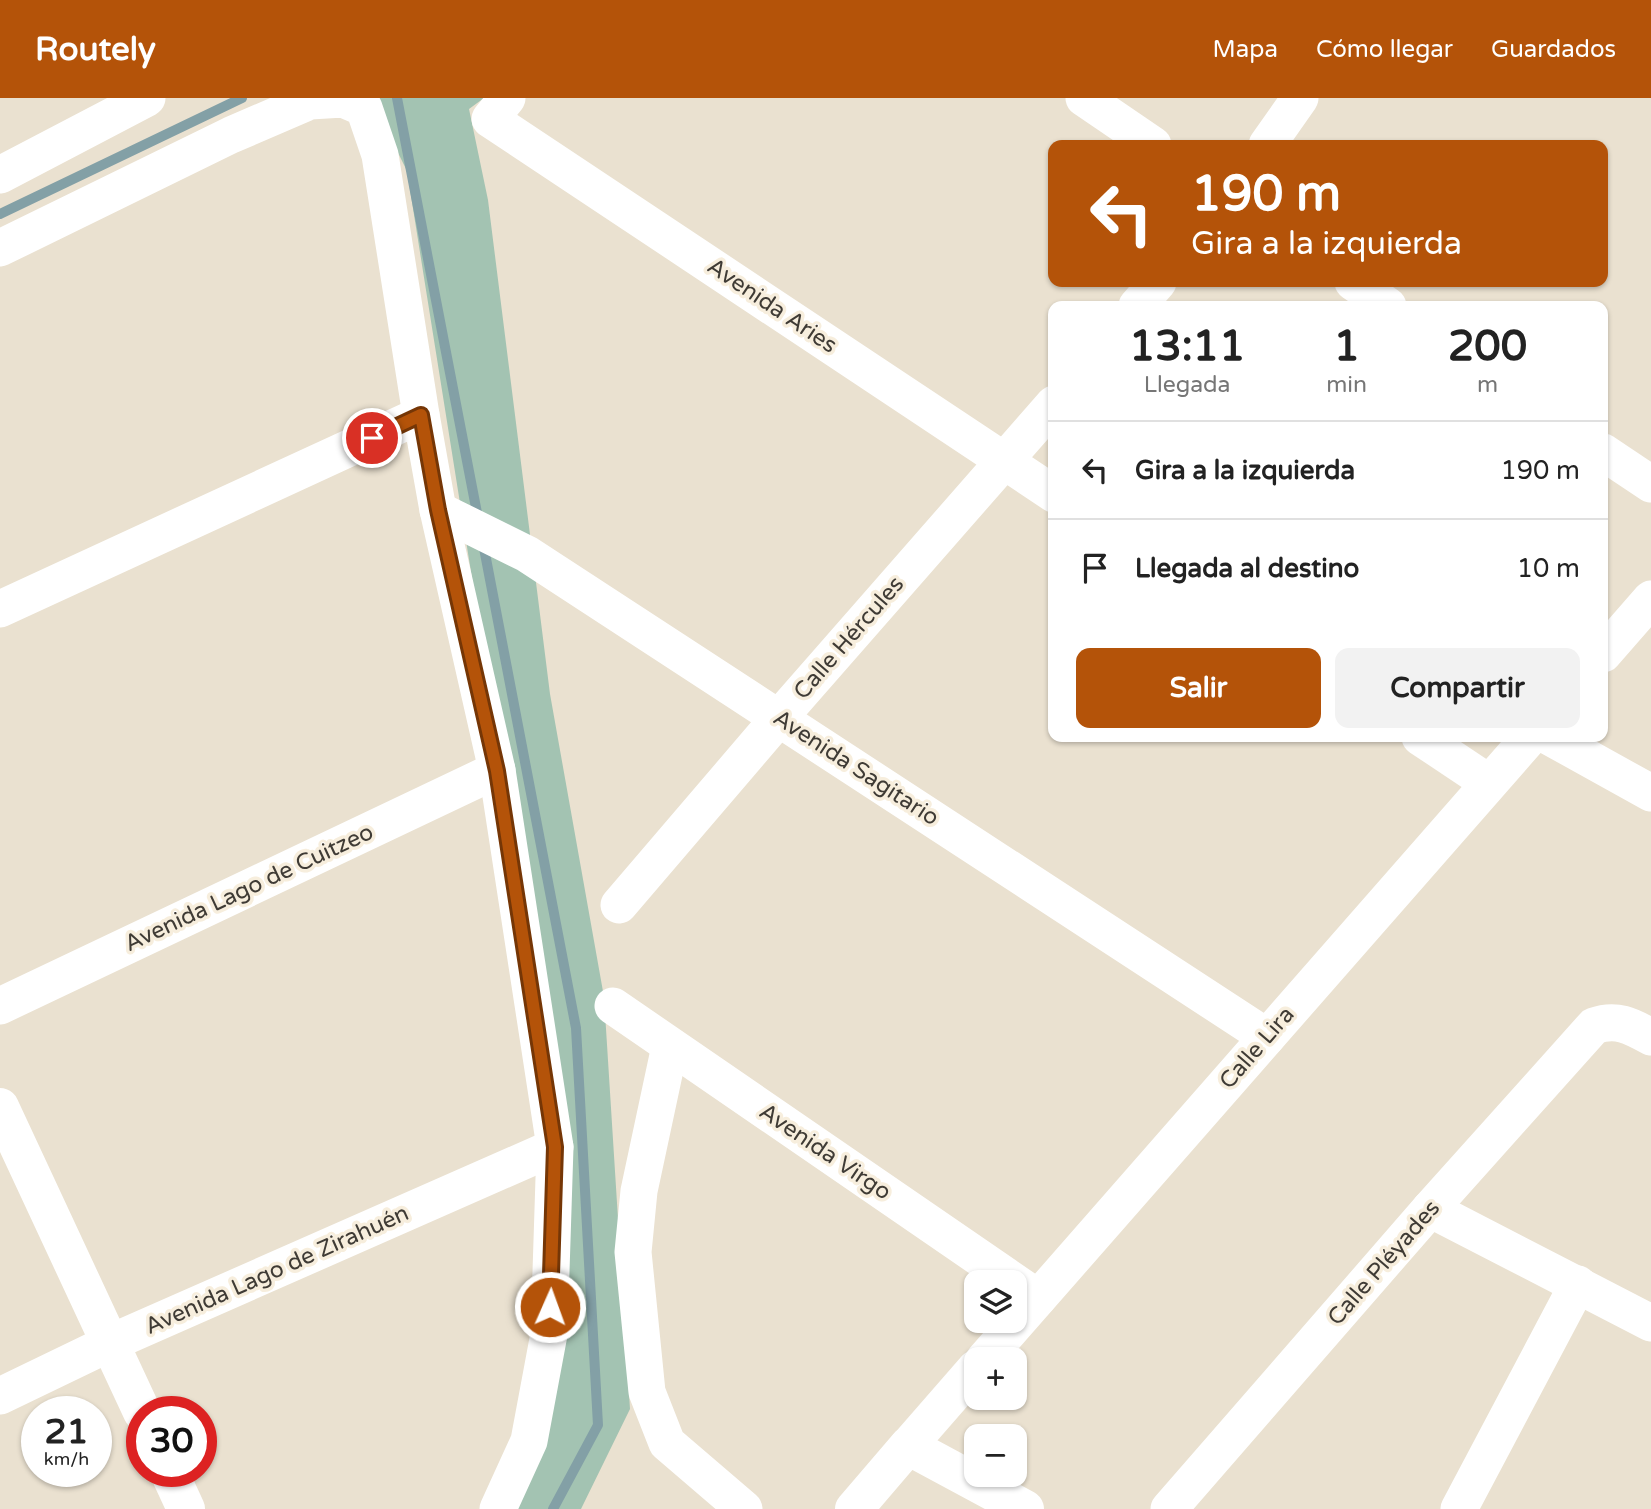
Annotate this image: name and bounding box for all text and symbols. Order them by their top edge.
text: Routely [35,30,156,69]
text: Mapa [1213,35,1278,64]
text: Cómo llegar [1316,35,1453,64]
text: Guardados [1491,35,1616,64]
text: 190 m [1191,165,1341,224]
icon: left [1076,168,1167,259]
text: Gira a la izquierda [1191,225,1462,263]
street label: Avenida Aries [702,252,842,360]
text: 13:11 [1129,321,1245,372]
text: 1 [1333,321,1360,372]
text: 200 [1448,321,1527,372]
text: Llegada [1144,371,1231,399]
text: min [1326,371,1367,399]
text: m [1477,371,1498,399]
pin [342,408,402,468]
icon: arrive [353,419,391,457]
icon: left [1076,451,1114,489]
text: Gira a la izquierda [1135,455,1355,486]
text: 190 m [1500,455,1580,486]
icon: arrive [1076,549,1114,587]
text: Llegada al destino [1135,553,1359,584]
text: 10 m [1517,553,1580,584]
street label: Calle Hércules [788,571,910,705]
button: Salir [1076,648,1321,728]
button: Compartir [1335,648,1580,728]
street label: Avenida Sagitario [768,704,944,832]
street label: Avenida Lago de Cuitzeo [120,818,378,958]
street label: Calle Lira [1214,1001,1300,1095]
street label: Avenida Virgo [754,1098,896,1206]
street label: Calle Pléyades [1322,1195,1446,1331]
street label: Avenida Lago de Zirahuén [141,1199,413,1341]
position arrow [513,1270,587,1344]
map controls [964,1270,1027,1487]
button: layers [964,1270,1027,1333]
button: + [964,1347,1027,1410]
speed limit sign: 30 [126,1396,217,1487]
text: 21 [45,1411,88,1453]
button: − [964,1424,1027,1487]
text: km/h [44,1448,89,1470]

